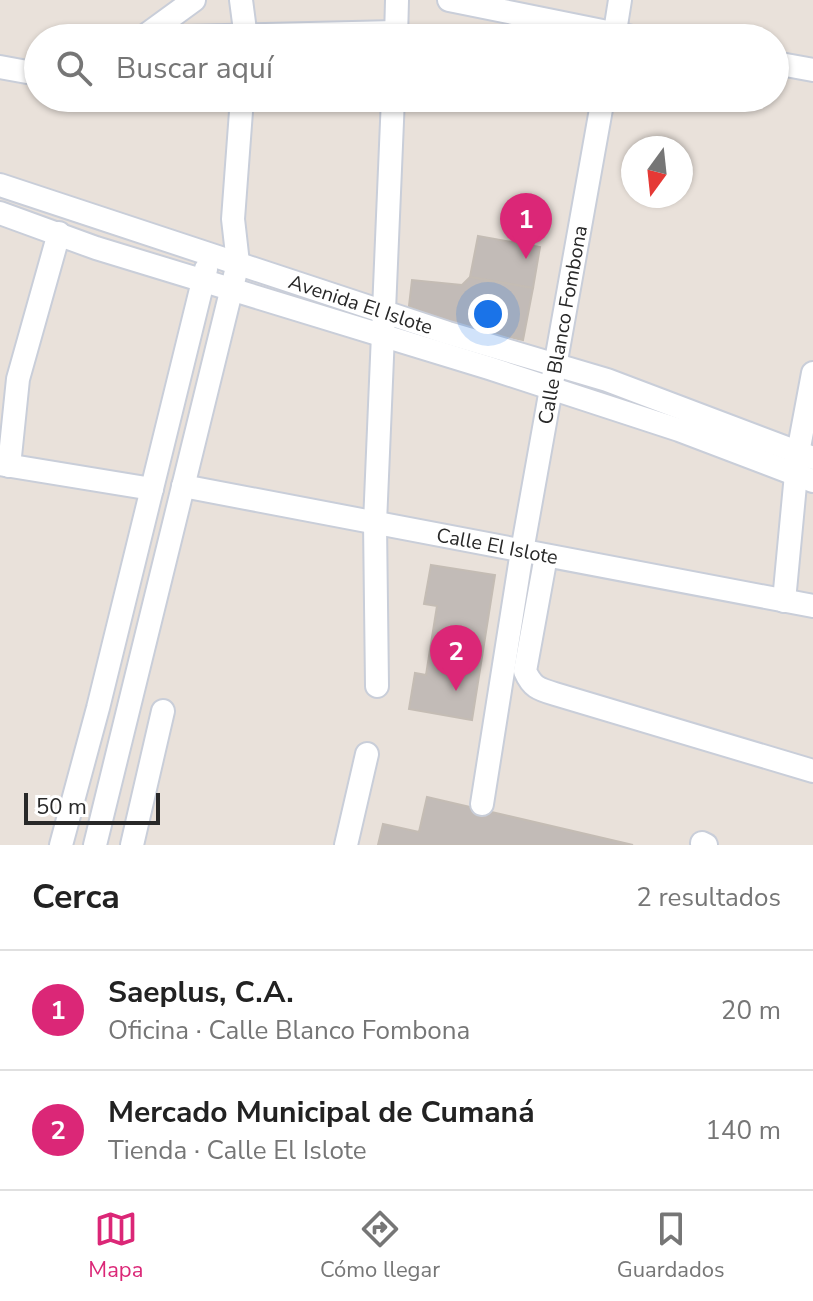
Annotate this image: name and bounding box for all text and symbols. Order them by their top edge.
search box [24,24,789,112]
icon: search [52,46,96,90]
text: Buscar aquí [116,48,273,89]
north arrow [621,136,693,208]
pin: 1 [500,193,552,259]
street label: Calle Blanco Fombona [531,223,593,426]
street label: Avenida El Islote [285,268,436,341]
your location [468,294,508,334]
street label: Calle El Islote [434,521,560,571]
pin: 2 [430,625,482,691]
scale bar [24,789,160,825]
text: 50 m [36,792,87,822]
text: Cerca [32,874,120,920]
text: 2 resultados [636,880,781,915]
text: Saeplus, C.A. [108,972,294,1013]
text: 1 [50,993,66,1028]
text: 20 m [721,993,781,1028]
text: Oficina · Calle Blanco Fombona [108,1013,470,1048]
text: Mercado Municipal de Cumaná [108,1092,535,1133]
text: 2 [50,1113,66,1148]
text: 140 m [705,1113,781,1148]
text: Tienda · Calle El Islote [108,1133,367,1168]
tab: Mapa [88,1207,143,1285]
tab: Cómo llegar [320,1207,440,1285]
tab: Guardados [617,1207,725,1285]

